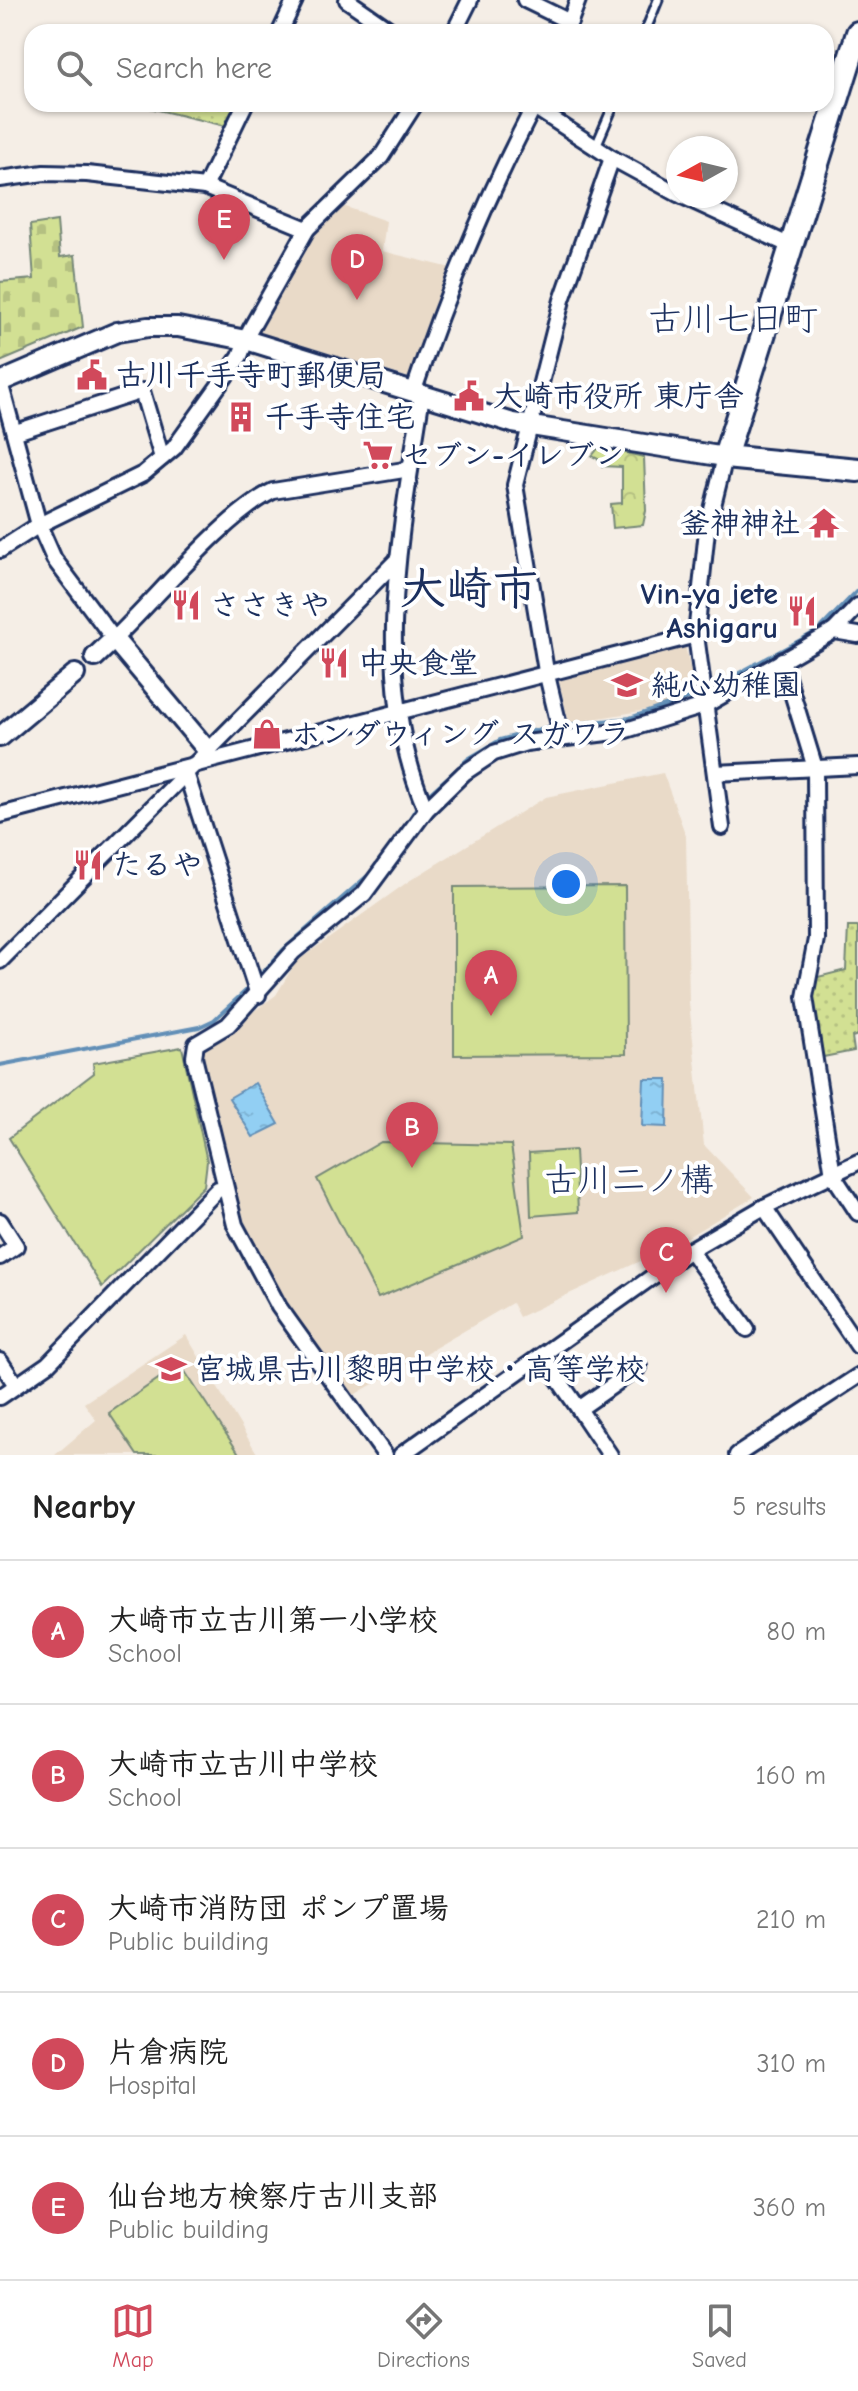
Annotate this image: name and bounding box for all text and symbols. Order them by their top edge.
search box [24,24,834,112]
icon: search [52,46,96,90]
text: Search here [116,51,272,86]
north arrow [666,136,738,208]
pin: E [198,194,250,260]
pin: D [331,234,383,300]
district label: 古川七日町 [648,299,818,339]
public building icon: 古川千手寺町郵便局 [75,358,109,392]
place label: 古川千手寺町郵便局 [116,358,386,393]
public building icon: 大崎市役所 東庁舎 [452,379,486,413]
place label: 大崎市役所 東庁舎 [493,379,744,414]
building icon: 千手寺住宅 [224,400,258,434]
place label: 千手寺住宅 [265,400,415,435]
supermarket icon: セブン-イレブン [361,438,395,472]
place label: セブン-イレブン [402,438,624,473]
place label: 釜神神社 [680,506,800,541]
temple icon: 釜神神社 [807,506,841,540]
district label: 大崎市 [400,563,538,616]
place label: Vin-ya jete Ashigaru [640,577,778,646]
restaurant icon: ささきや [169,588,203,622]
place label: ささきや [210,588,330,623]
restaurant icon: Vin-ya jete Ashigaru [785,594,819,628]
restaurant icon: 中央食堂 [317,646,351,680]
place label: 中央食堂 [358,646,478,681]
school or university icon: 純心幼稚園 [610,668,644,702]
place label: 純心幼稚園 [651,668,801,703]
shop icon: ホンダウィング スガワラ [250,717,284,751]
place label: ホンダウィング スガワラ [291,717,630,752]
restaurant icon: たるや [71,848,105,882]
place label: たるや [112,848,203,883]
your location [546,864,586,904]
pin: A [465,950,517,1016]
pin: B [386,1102,438,1168]
district label: 古川二ノ構 [544,1160,714,1200]
pin: C [640,1227,692,1293]
school or university icon: 宮城県古川黎明中学校・高等学校 [154,1352,188,1386]
place label: 宮城県古川黎明中学校・高等学校 [195,1352,645,1387]
text: Nearby [32,1487,135,1527]
text: 5 results [732,1492,826,1522]
text: 大崎市立古川第一小学校 [108,1603,438,1638]
text: A [51,1617,65,1647]
text: 80 m [767,1617,826,1647]
text: School [108,1639,182,1669]
text: 大崎市立古川中学校 [108,1747,378,1782]
text: B [50,1761,66,1791]
text: 160 m [756,1761,826,1791]
text: School [108,1783,182,1813]
text: 大崎市消防団 ポンプ置場 [108,1891,449,1926]
text: C [50,1905,66,1935]
text: 210 m [756,1905,826,1935]
text: Public building [108,1927,269,1957]
text: 片倉病院 [108,2035,228,2070]
text: D [50,2049,66,2079]
text: 310 m [757,2049,826,2079]
text: Hospital [108,2071,197,2101]
text: 仙台地方検察庁古川支部 [108,2179,438,2214]
text: E [50,2193,66,2223]
text: 360 m [753,2193,826,2223]
text: Public building [108,2215,269,2245]
tab: Map [111,2299,155,2373]
tab: Directions [377,2299,470,2373]
tab: Saved [692,2299,747,2373]

